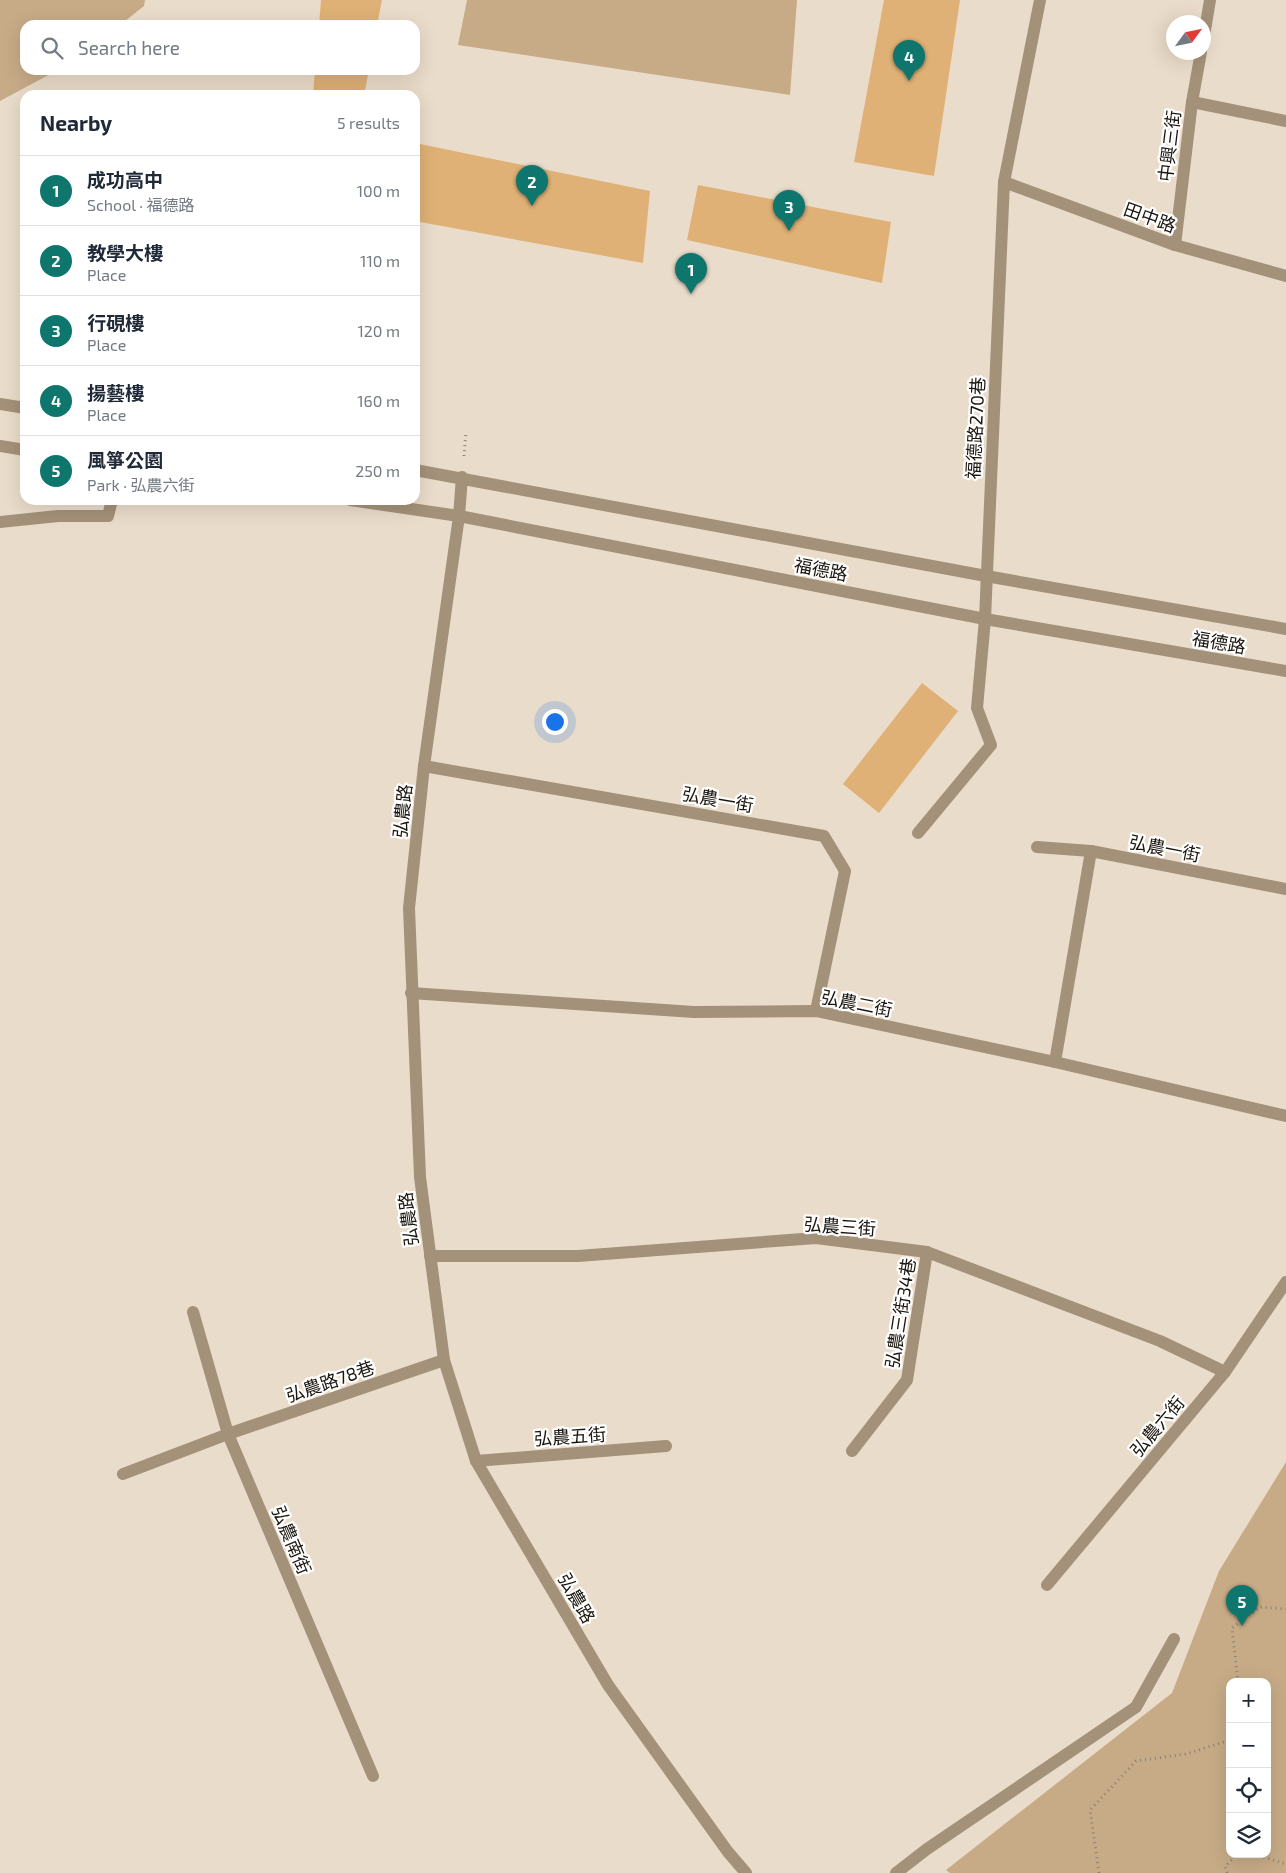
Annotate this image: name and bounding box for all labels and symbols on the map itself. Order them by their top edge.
north arrow [1166,15,1211,60]
pin: 4 [893,40,925,81]
street label: 中興三街 [1154,109,1184,183]
pin: 2 [516,165,548,206]
pin: 3 [773,190,805,231]
street label: 田中路 [1121,197,1179,237]
pin: 1 [675,253,707,294]
street label: 福德路270巷 [961,376,989,480]
street label: 福德路 [792,553,850,585]
street label: 福德路 [1191,626,1247,658]
your location [542,709,568,735]
street label: 弘農一街 [681,782,755,816]
street label: 弘農路 [388,783,416,839]
street label: 弘農一街 [1128,830,1202,866]
street label: 弘農二街 [820,985,894,1021]
street label: 弘農路 [394,1191,422,1247]
street label: 弘農三街 [803,1213,877,1239]
street label: 弘農三街34巷 [880,1256,920,1370]
street label: 弘農路78巷 [283,1356,377,1406]
street label: 弘農六街 [1125,1391,1189,1461]
street label: 弘農五街 [533,1423,607,1449]
street label: 弘農南街 [268,1503,316,1577]
street label: 弘農路 [554,1569,600,1627]
pin: 5 [1226,1585,1258,1626]

